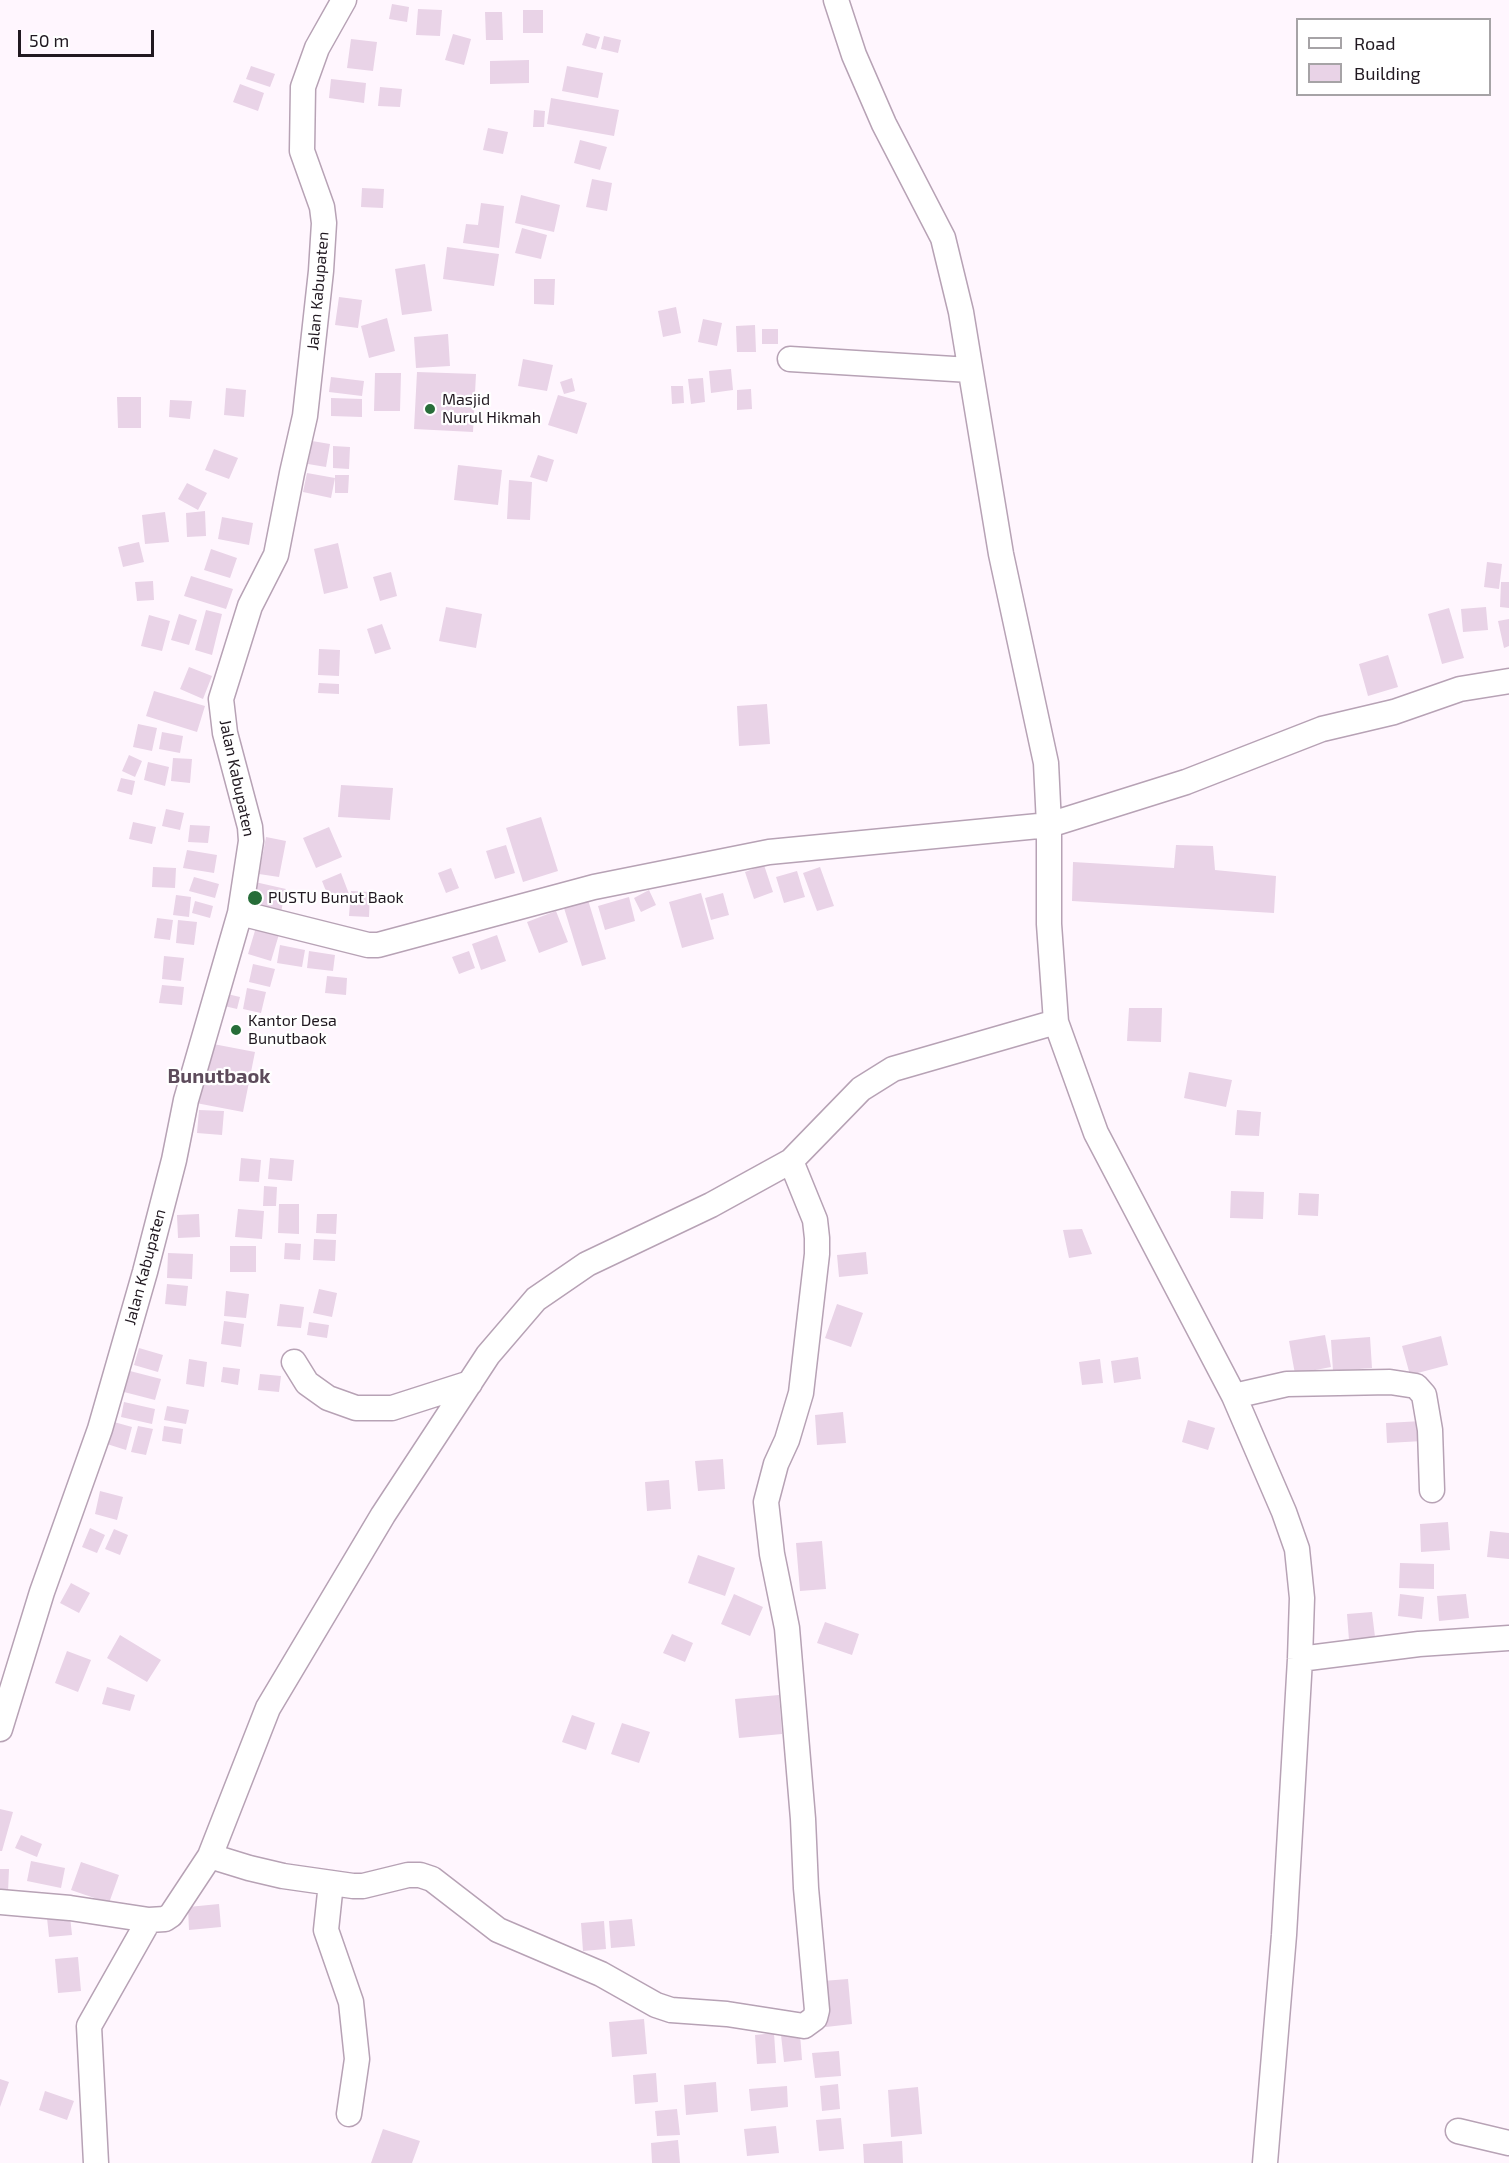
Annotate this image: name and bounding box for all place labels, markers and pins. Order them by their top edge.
place label: Masjid Nurul Hikmah [442,390,541,428]
marker: Masjid Nurul Hikmah [423,402,437,416]
place label: PUSTU Bunut Baok [268,888,404,908]
marker: PUSTU Bunut Baok [246,889,264,907]
place label: Kantor Desa Bunutbaok [248,1011,337,1049]
marker: Kantor Desa Bunutbaok [229,1023,243,1037]

